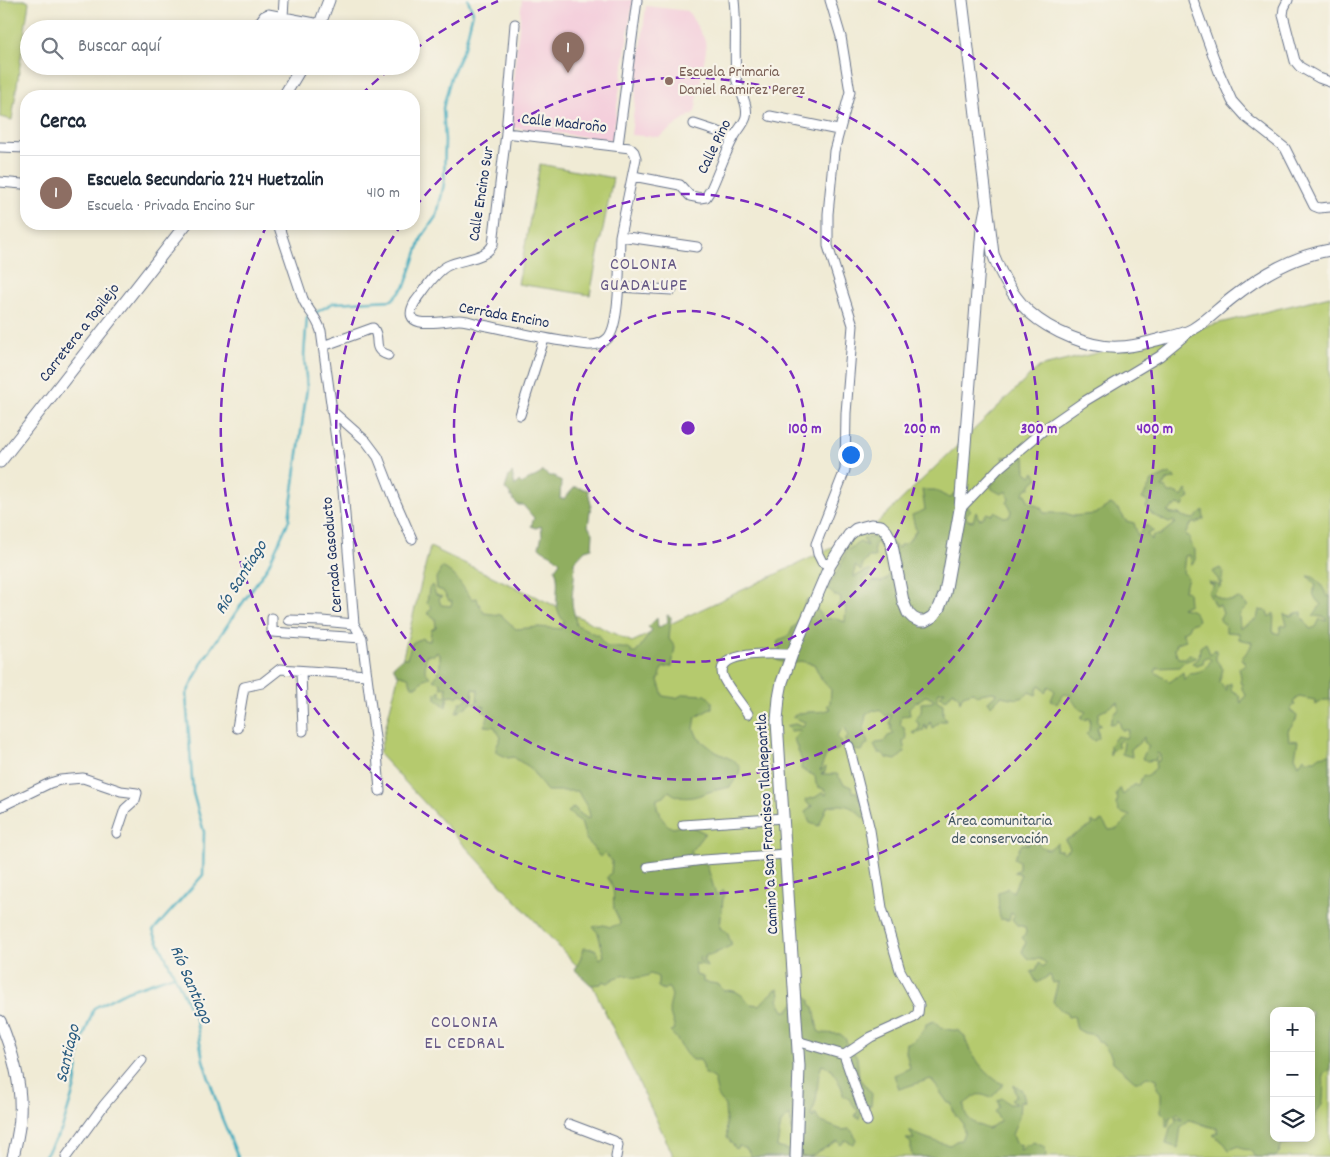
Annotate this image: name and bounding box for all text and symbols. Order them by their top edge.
search box [20,20,420,75]
pin: 1 [552,32,584,73]
icon: search [38,34,66,62]
text: Buscar aquí [78,34,160,61]
place label: Escuela Primaria Daniel Ramirez Perez [679,61,805,102]
marker: Escuela Primaria Daniel Ramirez Perez [663,75,675,87]
text: Cerca [40,108,86,138]
street label: Calle Madroño [520,108,608,140]
street label: Calle Pino [692,116,738,178]
street label: Calle Encino Sur [463,145,501,243]
text: Escuela Secundaria 224 Huetzalin [87,168,324,195]
text: 1 [54,182,58,205]
text: 410 m [366,182,400,205]
text: Escuela · Privada Encino Sur [87,195,255,218]
district label: COLONIA GUADALUPE [600,253,688,299]
street label: Carretera a Topilejo [34,279,126,387]
street label: Cerrada Encino [457,297,551,335]
centre of rings [679,419,697,437]
text: 100 m [788,419,822,441]
text: 200 m [904,419,940,441]
text: 300 m [1021,419,1057,441]
text: 400 m [1137,419,1173,441]
your location [838,442,864,468]
street label: Cerrada Gasoducto [316,496,350,614]
water label: Río Santiago [209,535,275,620]
street label: Camino a San Francisco Tlalnepantla [751,713,785,935]
park label: Área comunitaria de conservación [948,810,1052,851]
water label: Río Santiago [162,942,218,1029]
map controls [1270,1007,1315,1142]
button: + [1270,1007,1315,1052]
district label: COLONIA EL CEDRAL [425,1011,505,1057]
water label: Santiago [50,1021,88,1086]
button: − [1270,1052,1315,1097]
button: layers [1270,1097,1315,1142]

